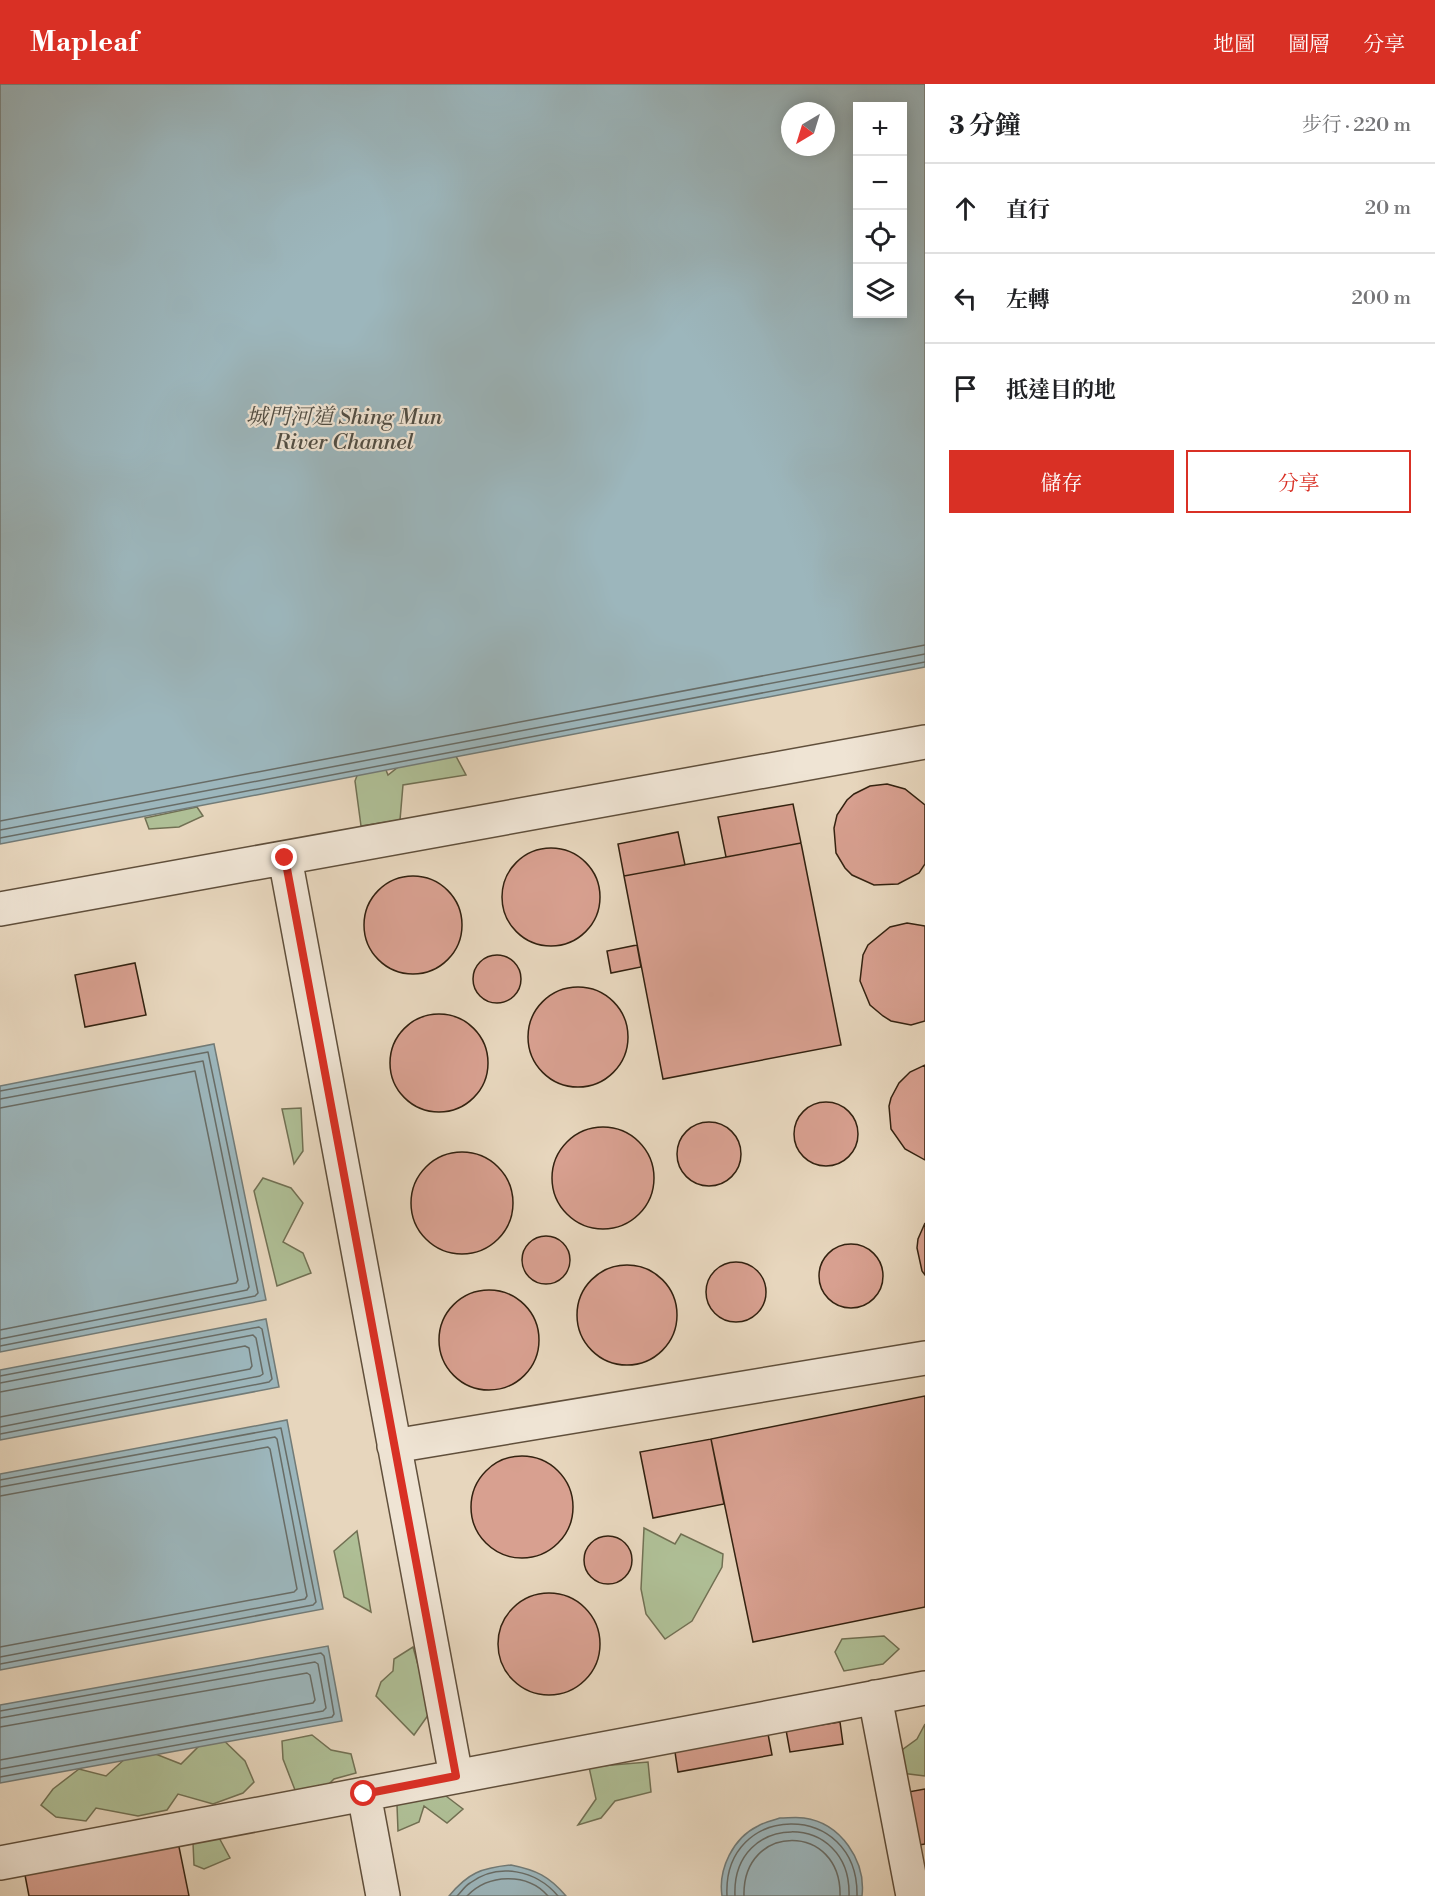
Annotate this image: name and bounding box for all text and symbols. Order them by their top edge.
text: Mapleaf [30,25,138,60]
text: 地圖 [1213,32,1255,58]
text: 圖層 [1288,32,1330,58]
text: 分享 [1363,32,1405,58]
north arrow [781,102,835,156]
map controls [853,102,907,318]
button: + [853,102,907,156]
text: 3 分鐘 [949,110,1021,142]
text: 步行 · 220 m [1302,113,1411,138]
button: − [853,156,907,210]
icon: ahead [949,192,982,225]
text: 20 m [1365,196,1411,221]
text: 直行 [1006,197,1050,224]
button: locate [853,210,907,264]
button: layers [853,264,907,318]
icon: left [949,282,982,315]
text: 200 m [1351,286,1411,311]
text: 左轉 [1006,287,1050,314]
icon: arrive [949,372,982,405]
text: 抵達目的地 [1006,377,1116,404]
water label: 城門河道 Shing Mun River Channel [246,404,443,456]
button: 儲存 [949,450,1174,513]
button: 分享 [1186,450,1411,513]
route end [271,844,297,870]
route start [350,1780,376,1806]

